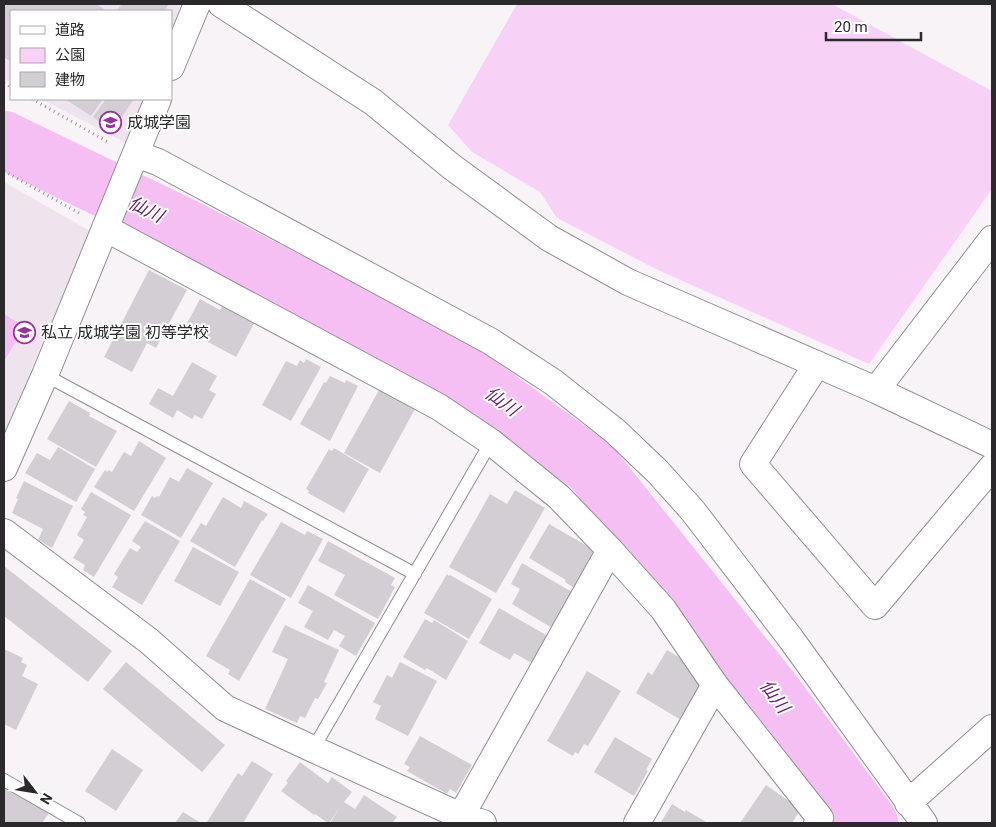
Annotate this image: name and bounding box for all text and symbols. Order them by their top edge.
legend [10,10,172,100]
scale bar [826,10,921,42]
text: 20 m [834,18,868,36]
text: 道路 [55,21,85,39]
text: 公園 [55,46,85,64]
text: 建物 [55,71,85,89]
school or university icon: 成城学園 [99,110,123,134]
place label: 成城学園 [127,113,191,132]
water label: 仙川 [125,192,169,227]
school or university icon: 私立 成城学園 初等学校 [13,320,37,344]
place label: 私立 成城学園 初等学校 [41,323,209,342]
water label: 仙川 [481,382,524,421]
water label: 仙川 [756,675,795,718]
north arrow [10,767,60,817]
text: N [37,790,56,807]

